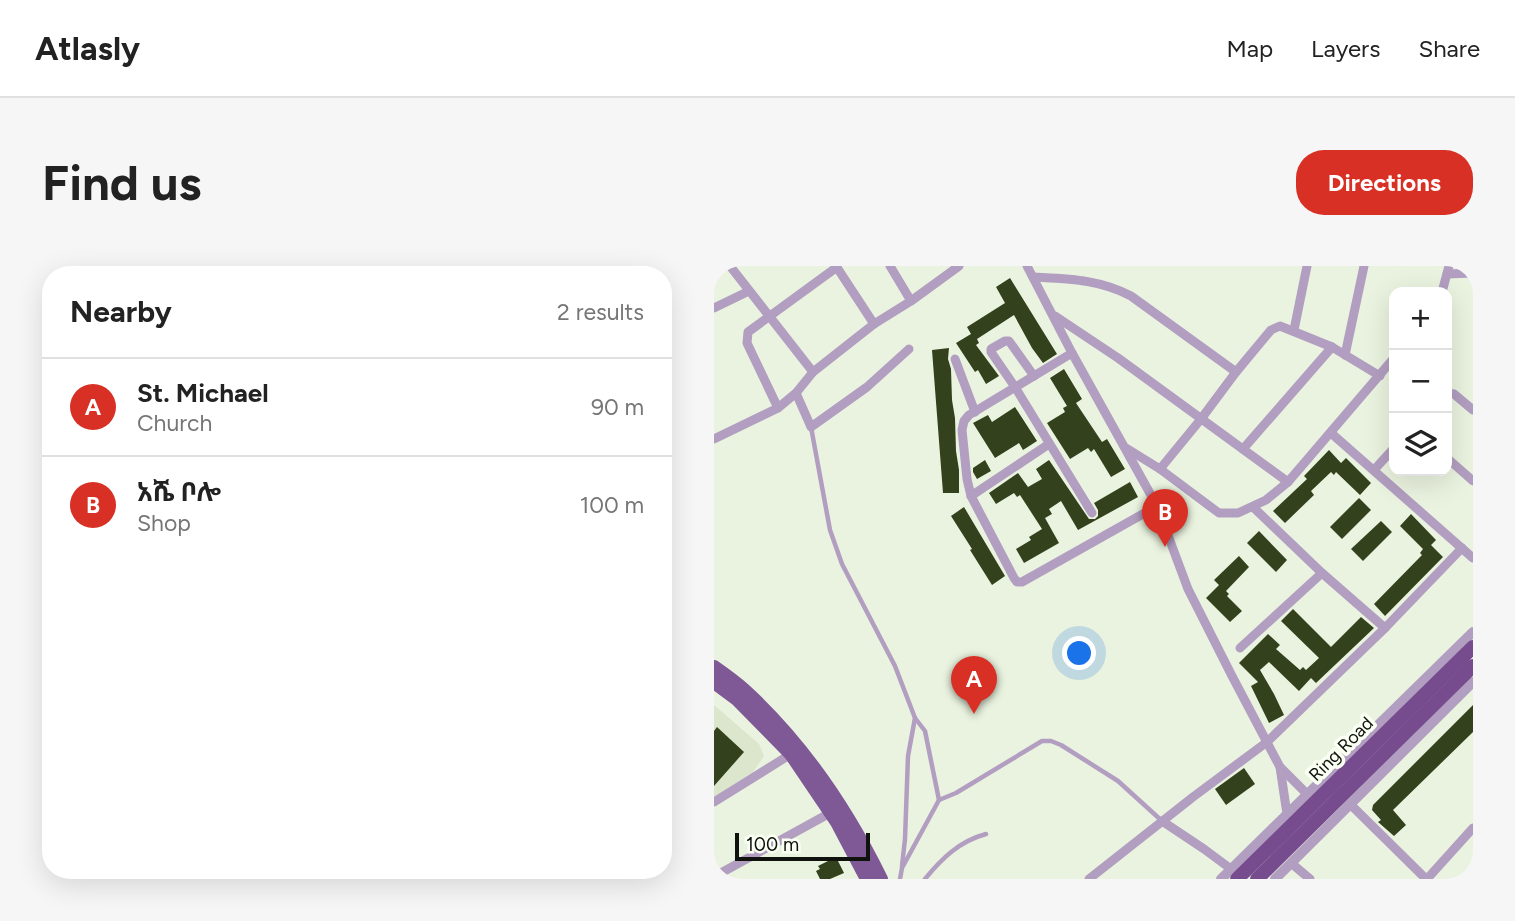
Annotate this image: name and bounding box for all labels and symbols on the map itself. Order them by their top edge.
pin: B [1142,489,1188,547]
your location [1062,636,1096,670]
pin: A [951,656,997,714]
street label: Ring Road [1304,712,1378,786]
scale bar [735,830,870,862]

